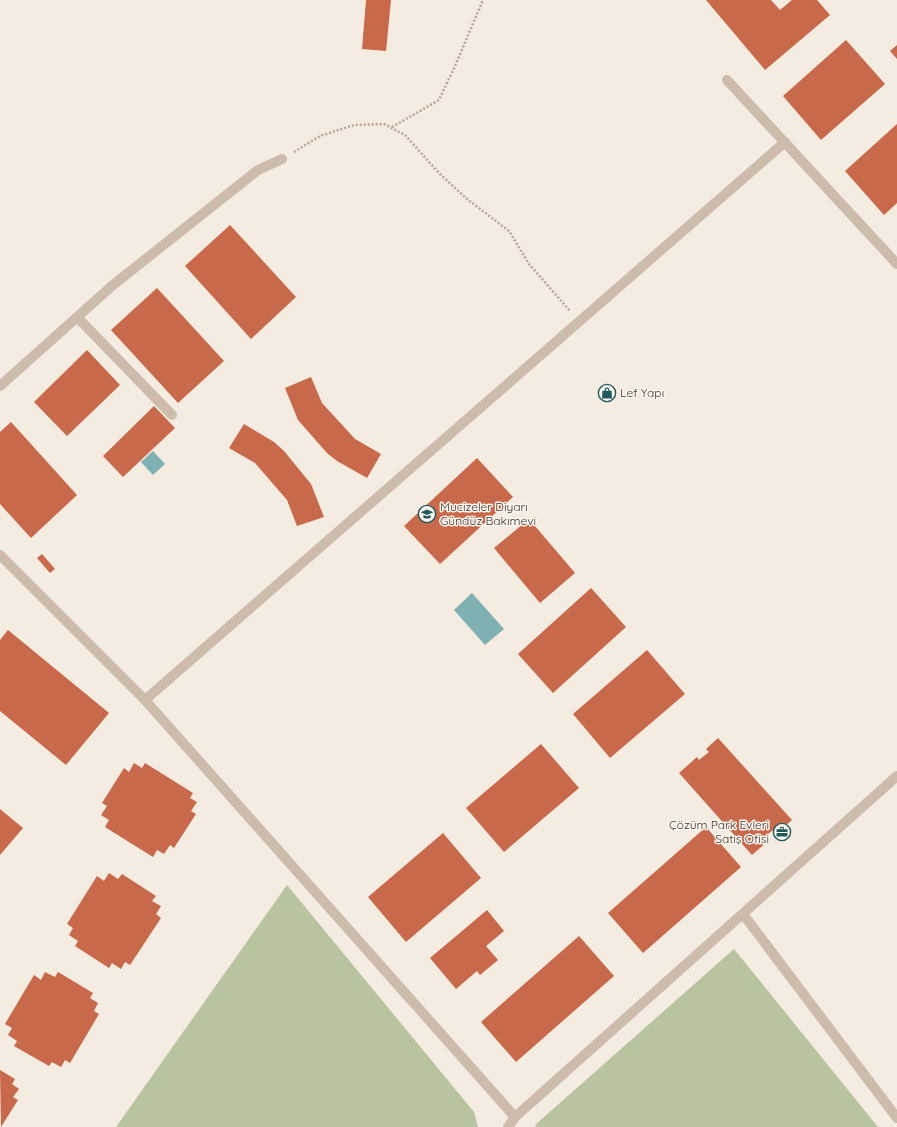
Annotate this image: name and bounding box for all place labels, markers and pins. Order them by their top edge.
shop icon: Lef Yapı [597,383,617,403]
place label: Lef Yapı [620,385,664,400]
place label: Mucizeler Diyarı Gündüz Bakımevi [440,499,536,528]
school or university icon: Mucizeler Diyarı Gündüz Bakımevi [417,504,437,524]
place label: Çözüm Park Evleri Satış Ofisi [669,817,769,846]
office icon: Çözüm Park Evleri Satış Ofisi [772,822,792,842]

